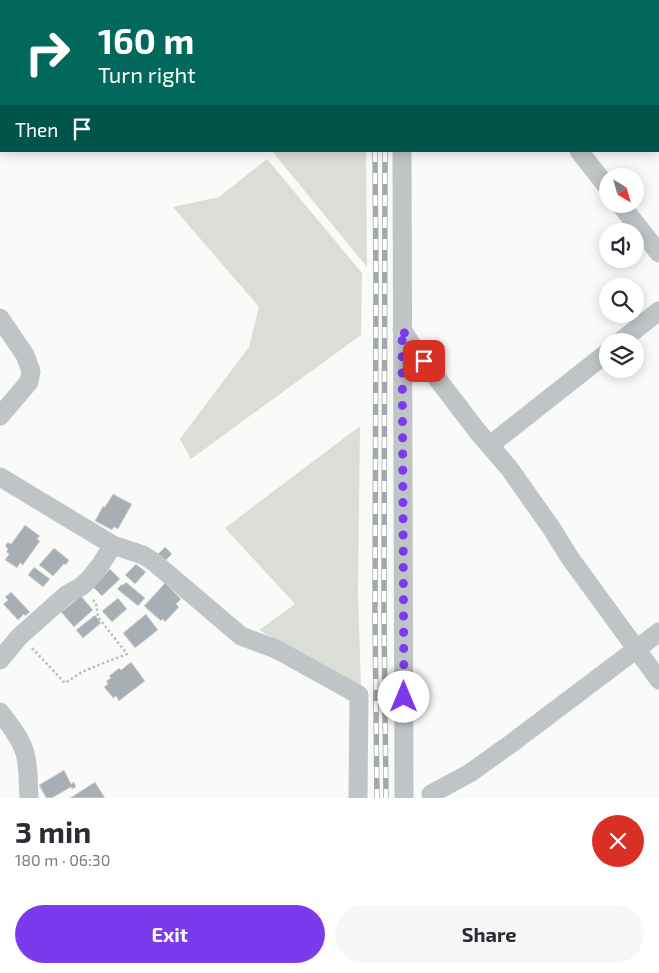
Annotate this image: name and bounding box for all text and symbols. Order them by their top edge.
text: 160 m [98,19,194,61]
icon: right [15,20,80,85]
text: Turn right [98,61,196,87]
icon: arrive [68,115,96,143]
text: Then [15,118,58,141]
north arrow [599,168,644,212]
map controls [599,168,644,378]
button: sound [599,223,644,268]
button: search [599,278,644,323]
button: layers [599,333,644,378]
pin [403,340,445,382]
icon: arrive [410,347,438,375]
position arrow [377,670,429,722]
text: 3 min [15,813,91,849]
button: close [592,815,644,867]
text: 180 m · 06:30 [15,850,110,869]
button: Exit [15,905,325,963]
button: Share [335,905,644,963]

